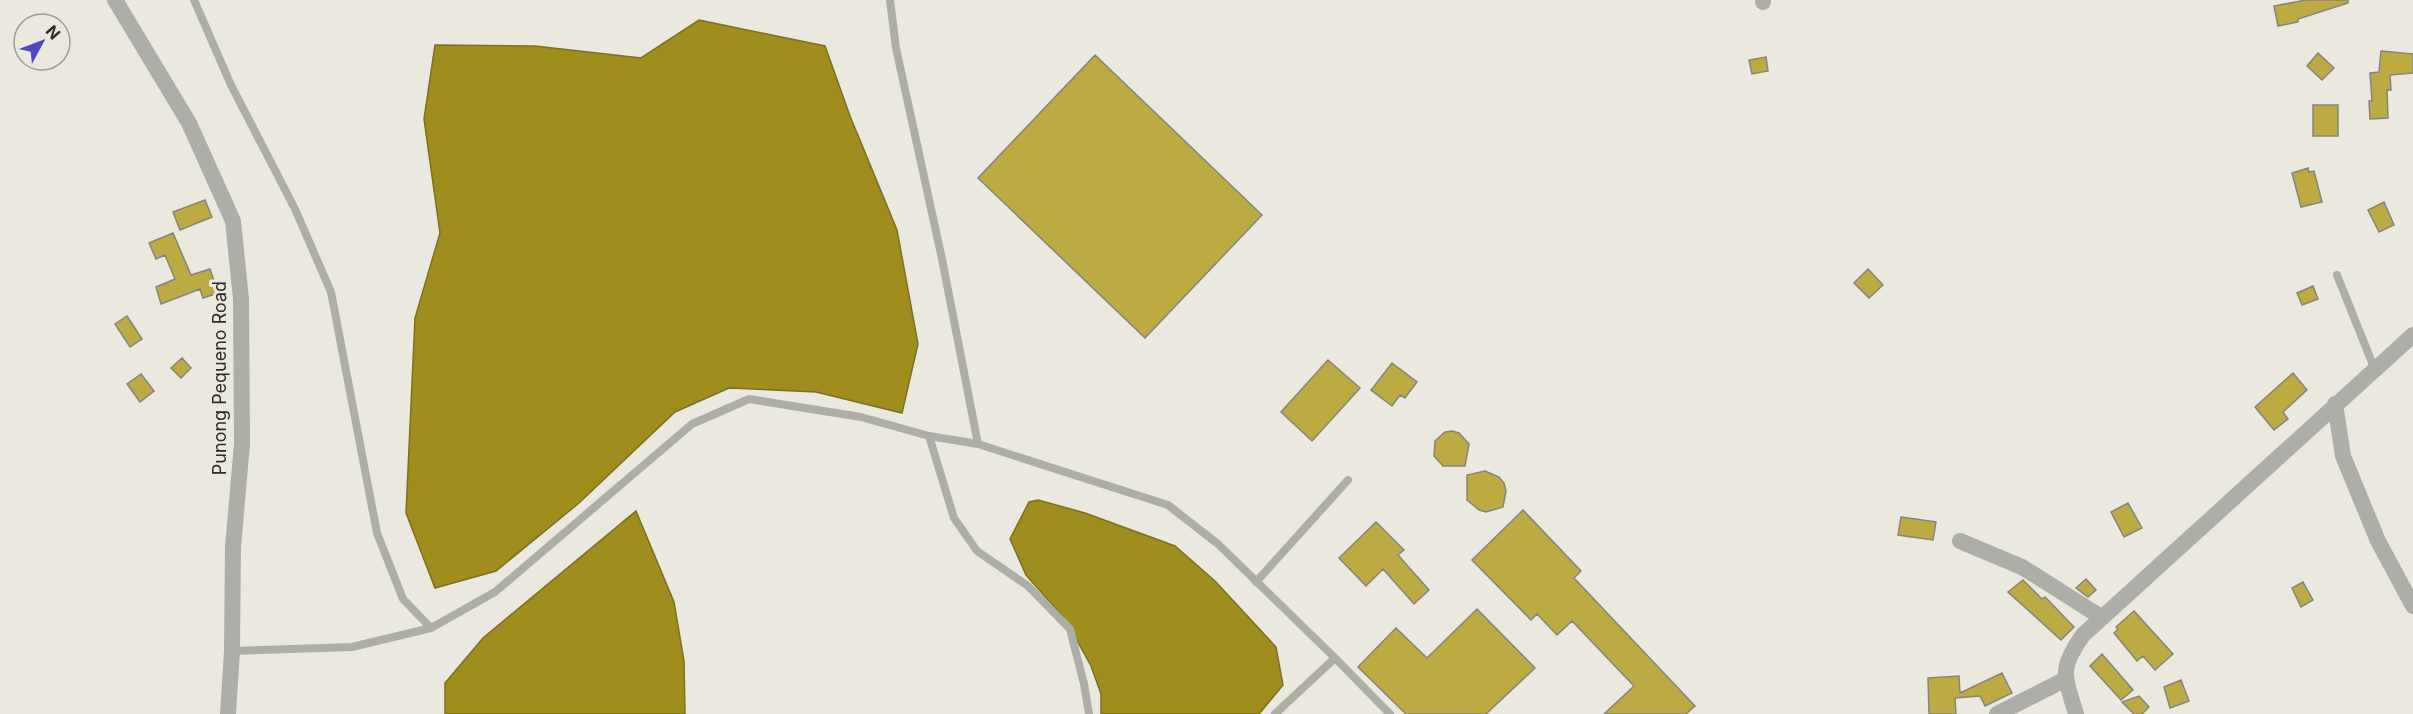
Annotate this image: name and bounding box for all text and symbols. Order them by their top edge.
north arrow [12,12,72,72]
text: N [42,21,65,43]
street label: Punong Pequeno Road [209,281,230,475]

